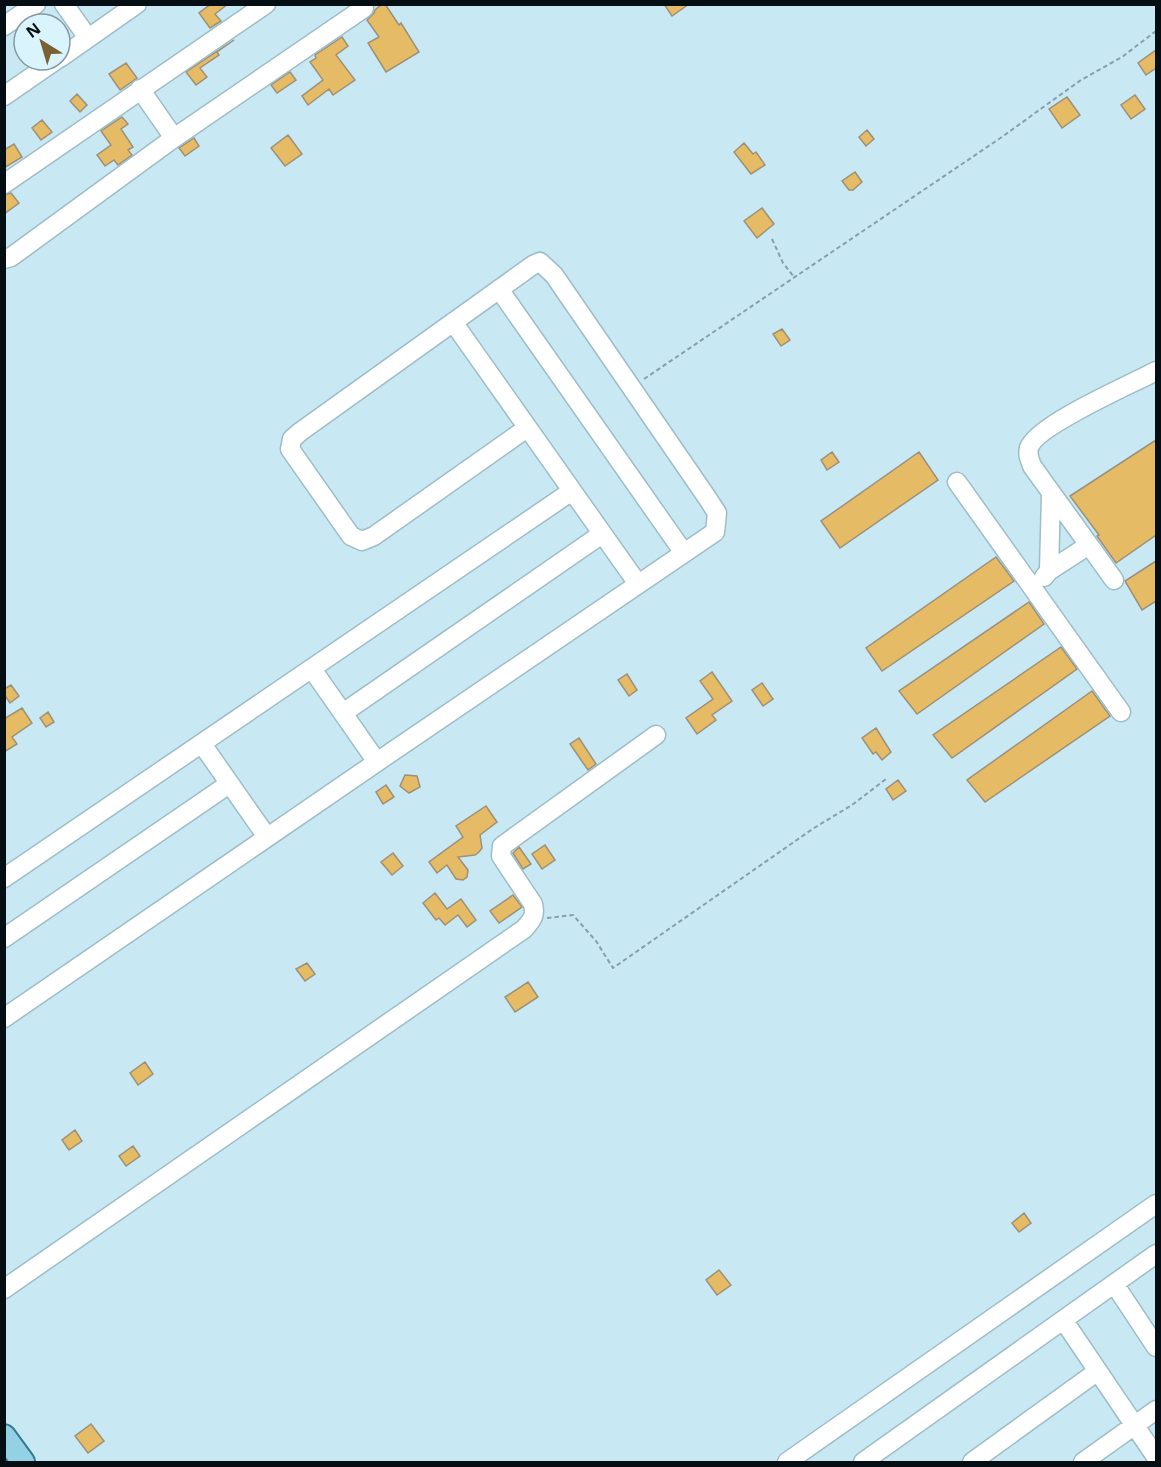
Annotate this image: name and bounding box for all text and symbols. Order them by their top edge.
north arrow [12,12,72,72]
text: N [21,17,45,43]

